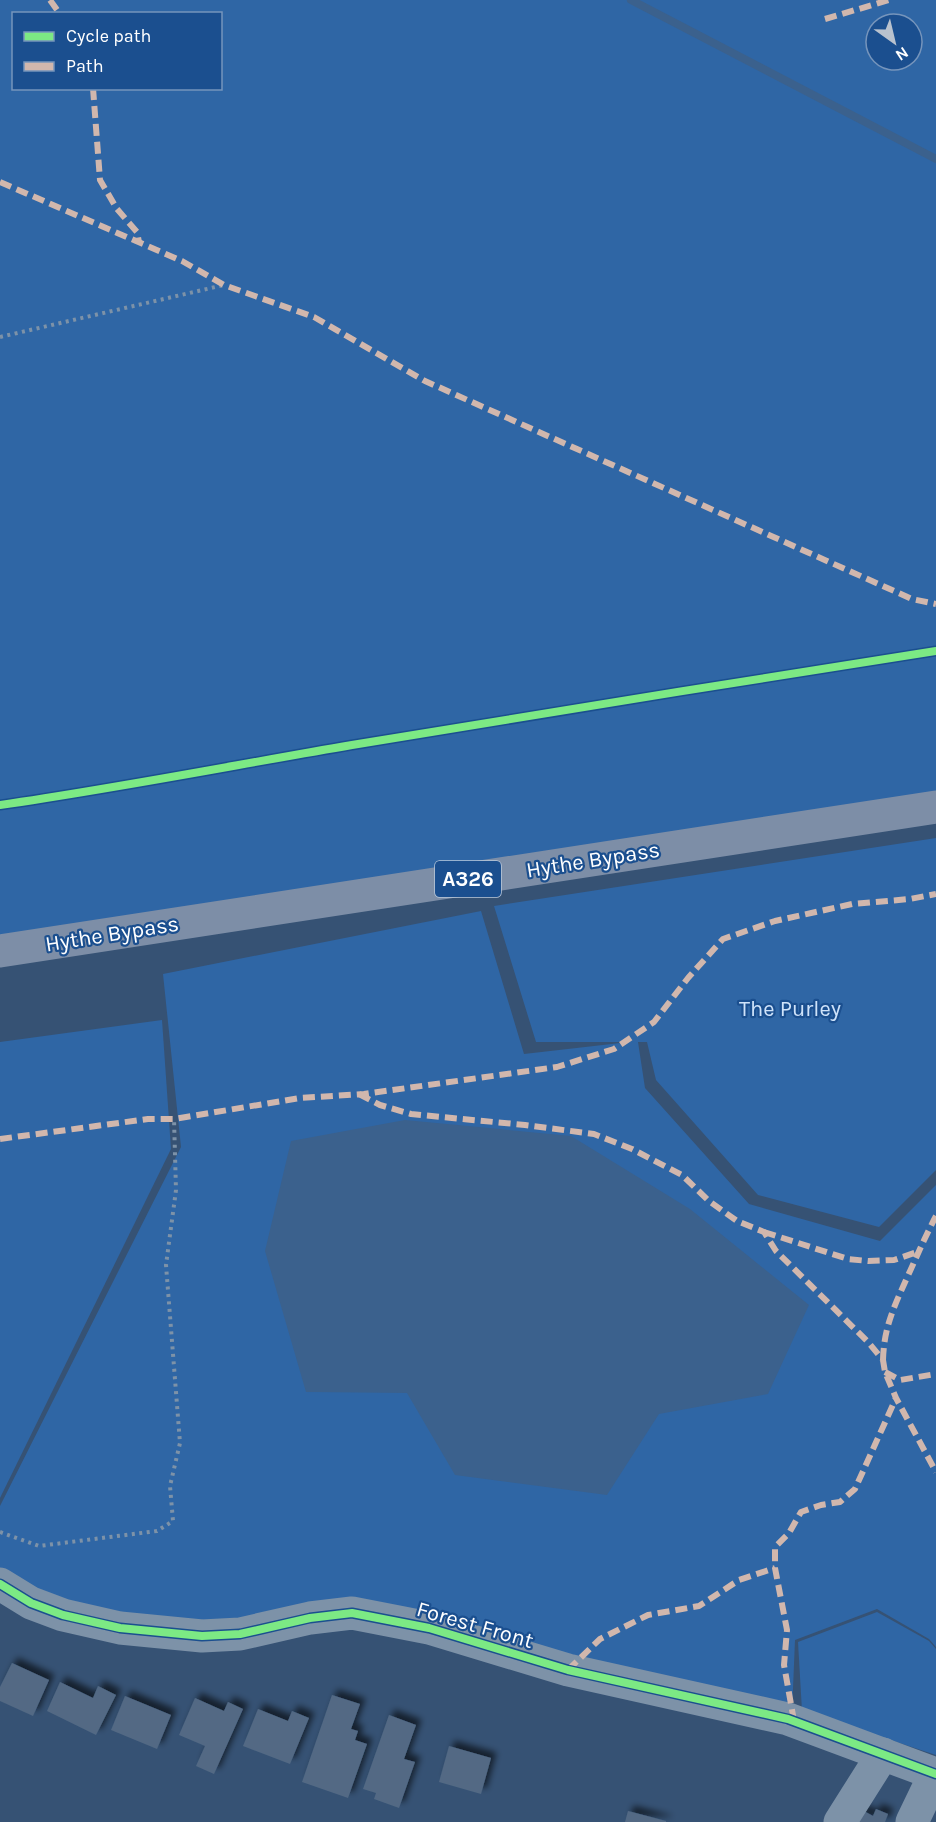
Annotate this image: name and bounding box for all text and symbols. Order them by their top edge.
legend [12,12,222,90]
north arrow [864,12,924,72]
text: Cycle path [66,25,151,47]
text: N [892,43,912,65]
text: Path [66,55,104,77]
street label: Hythe Bypass [524,837,662,883]
road number: A326 [435,861,501,897]
street label: Hythe Bypass [43,911,181,957]
park label: The Purley [739,996,841,1022]
street label: Forest Front [414,1596,536,1654]

